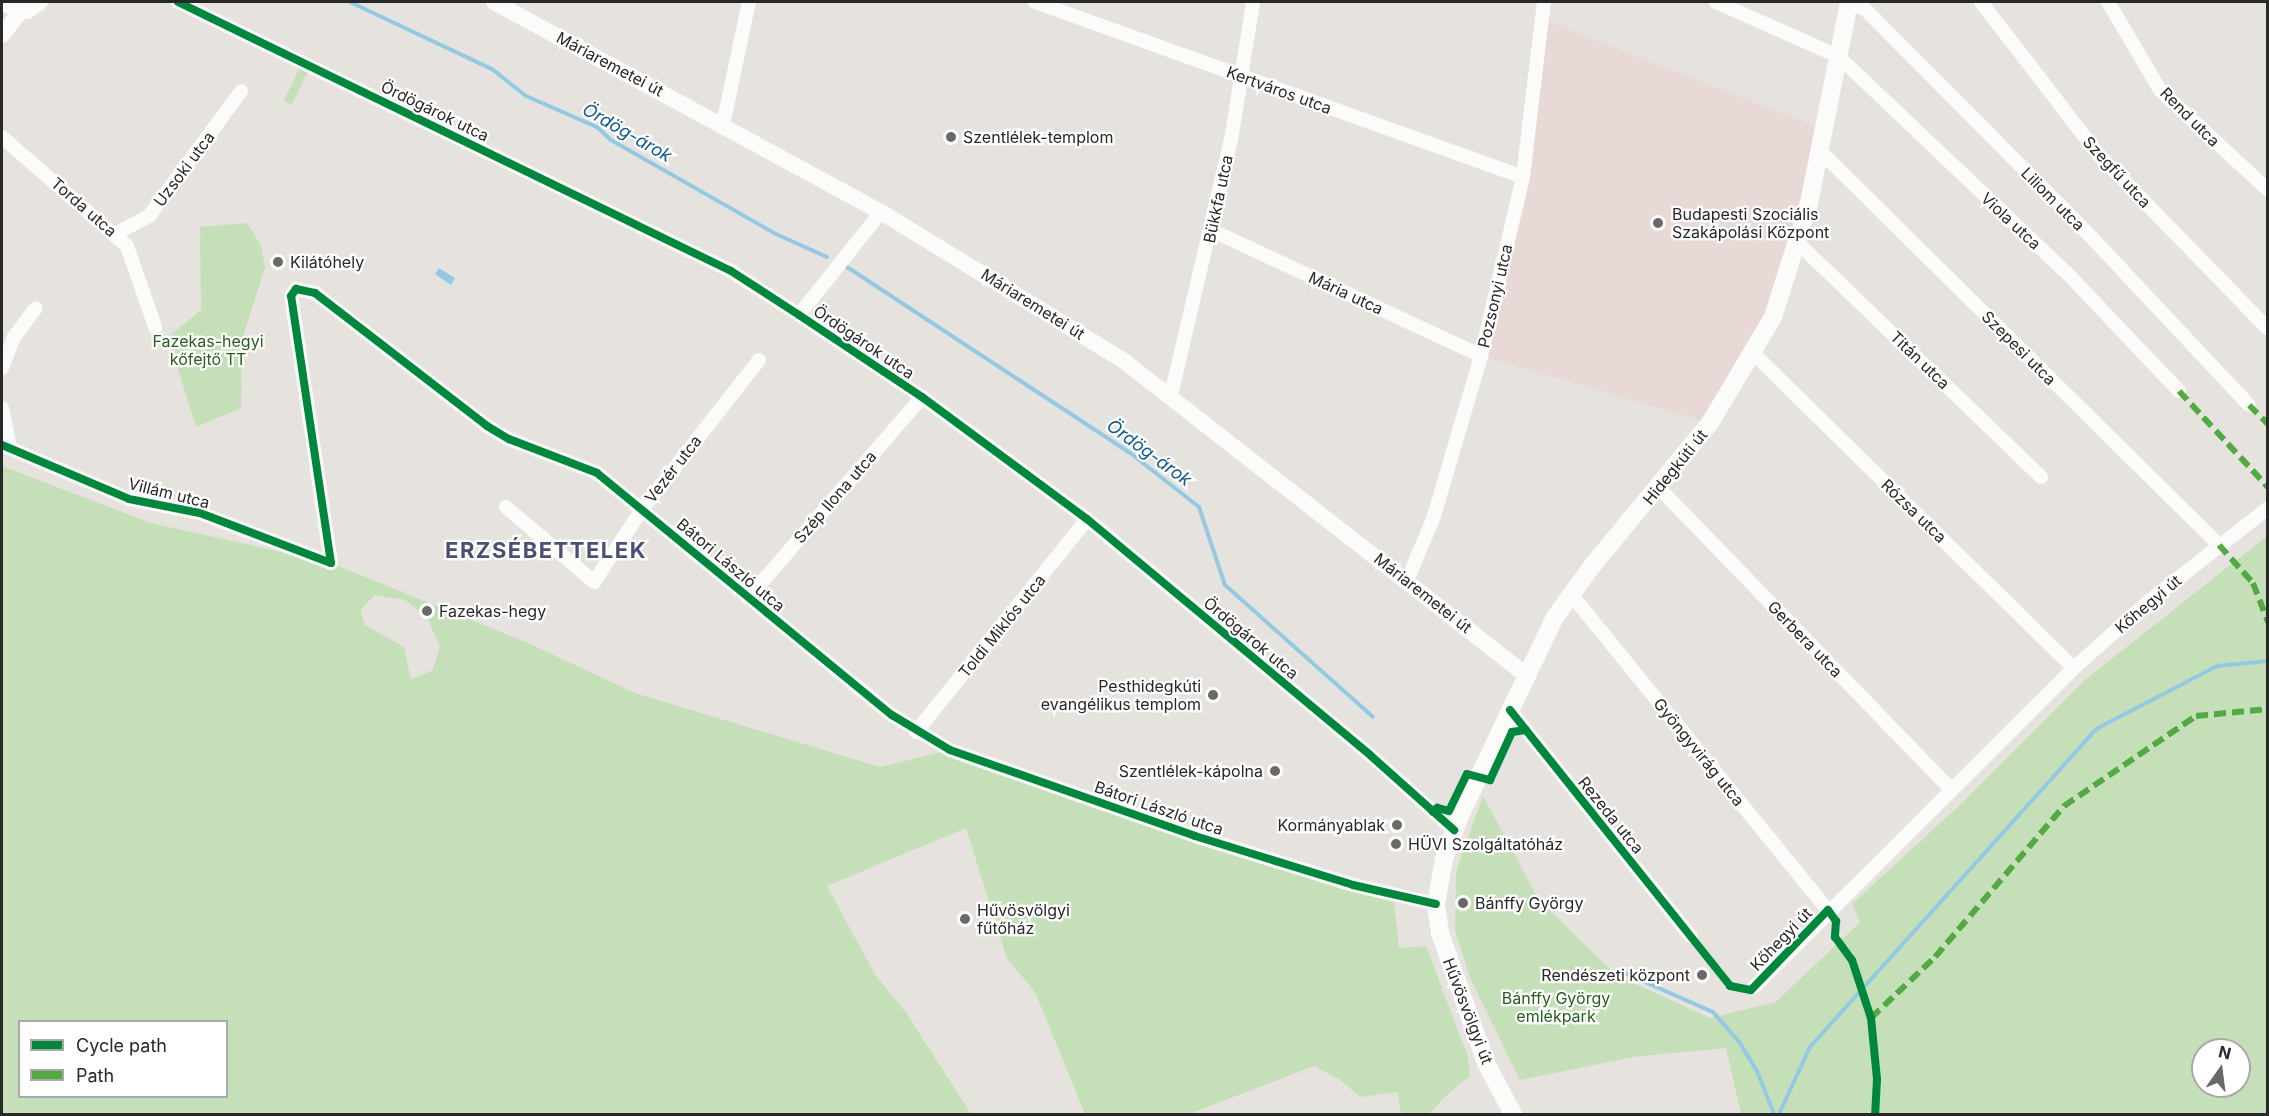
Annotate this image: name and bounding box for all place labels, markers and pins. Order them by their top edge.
place label: Szentlélek-templom [963,127,1113,147]
marker: Szentlélek-templom [944,130,958,144]
place label: Budapesti Szociális Szakápolási Központ [1672,204,1829,242]
marker: Budapesti Szociális Szakápolási Központ [1649,214,1667,232]
place label: Kilátóhely [290,252,364,272]
marker: Kilátóhely [271,255,285,269]
place label: Fazekas-hegy [439,601,546,621]
marker: Fazekas-hegy [420,604,434,618]
place label: Pesthidegkúti evangélikus templom [1041,676,1201,714]
marker: Pesthidegkúti evangélikus templom [1206,688,1220,702]
place label: Szentlélek-kápolna [1119,761,1263,781]
marker: Szentlélek-kápolna [1268,764,1282,778]
place label: Kormányablak [1277,815,1385,835]
marker: Kormányablak [1390,818,1404,832]
place label: HÜVI Szolgáltatóház [1408,834,1563,854]
marker: HÜVI Szolgáltatóház [1389,837,1403,851]
place label: Bánffy György [1475,893,1583,913]
marker: Bánffy György [1456,896,1470,910]
place label: Hűvösvölgyi fűtőház [977,900,1070,938]
marker: Hűvösvölgyi fűtőház [958,912,972,926]
place label: Rendészeti központ [1541,965,1690,985]
marker: Rendészeti központ [1695,968,1709,982]

